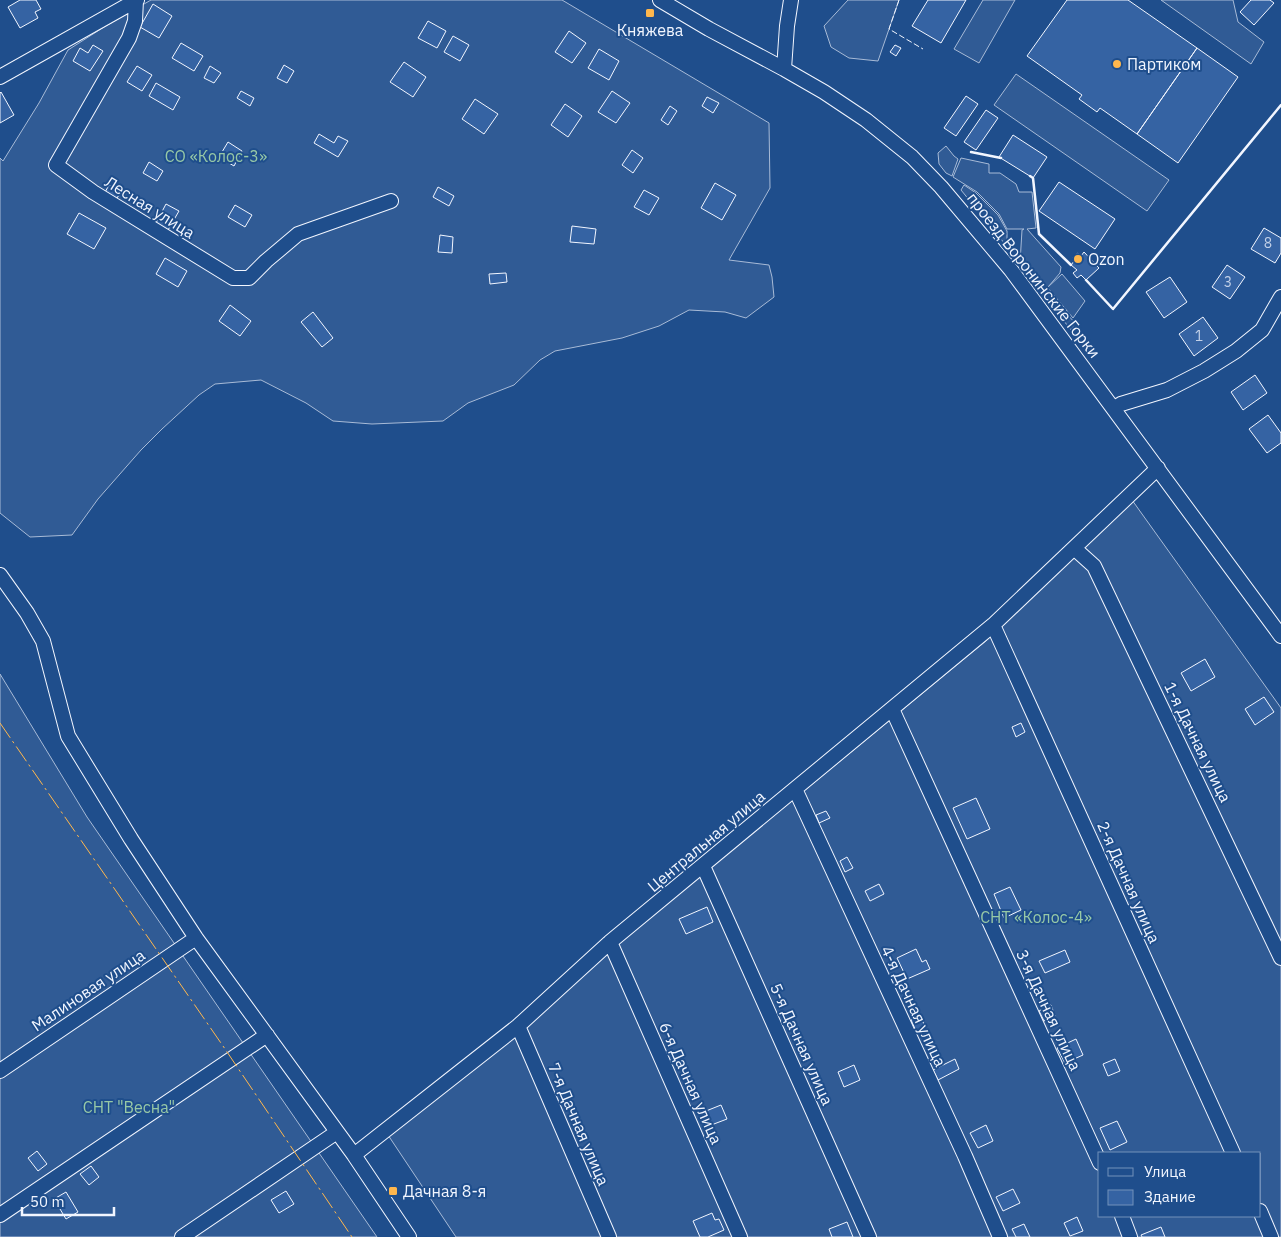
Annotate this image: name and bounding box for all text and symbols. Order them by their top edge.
marker: Княжева [644,7,656,19]
place label: Княжева [617,20,684,40]
place label: Партиком [1127,54,1201,74]
marker: Партиком [1111,58,1123,70]
park label: СО «Колос-3» [165,146,267,166]
street label: Лесная улица [101,171,199,243]
street label: проезд Воронинские Горки [963,188,1105,362]
house number: 8 [1264,234,1272,252]
place label: Ozon [1088,249,1125,269]
marker: Ozon [1072,253,1084,265]
house number: 3 [1224,273,1232,291]
house number: 1 [1195,327,1203,345]
street label: 1-я Дачная улица [1160,679,1236,806]
street label: Центральная улица [643,786,769,896]
street label: 2-я Дачная улица [1093,818,1165,947]
park label: СНТ «Колос-4» [980,907,1092,927]
street label: 4-я Дачная улица [877,942,951,1070]
street label: Малиновая улица [27,944,149,1035]
street label: 3-я Дачная улица [1012,946,1086,1074]
street label: 5-я Дачная улица [766,980,838,1109]
street label: 6-я Дачная улица [655,1019,727,1148]
street label: 7-я Дачная улица [544,1060,614,1189]
park label: СНТ "Весна" [83,1097,175,1117]
legend [1098,1152,1261,1217]
text: Улица [1144,1162,1186,1181]
place label: Дачная 8-я [403,1181,486,1201]
scale bar [22,1184,115,1216]
marker: Дачная 8-я [387,1185,399,1197]
text: Здание [1144,1187,1196,1206]
text: 50 m [30,1192,65,1211]

